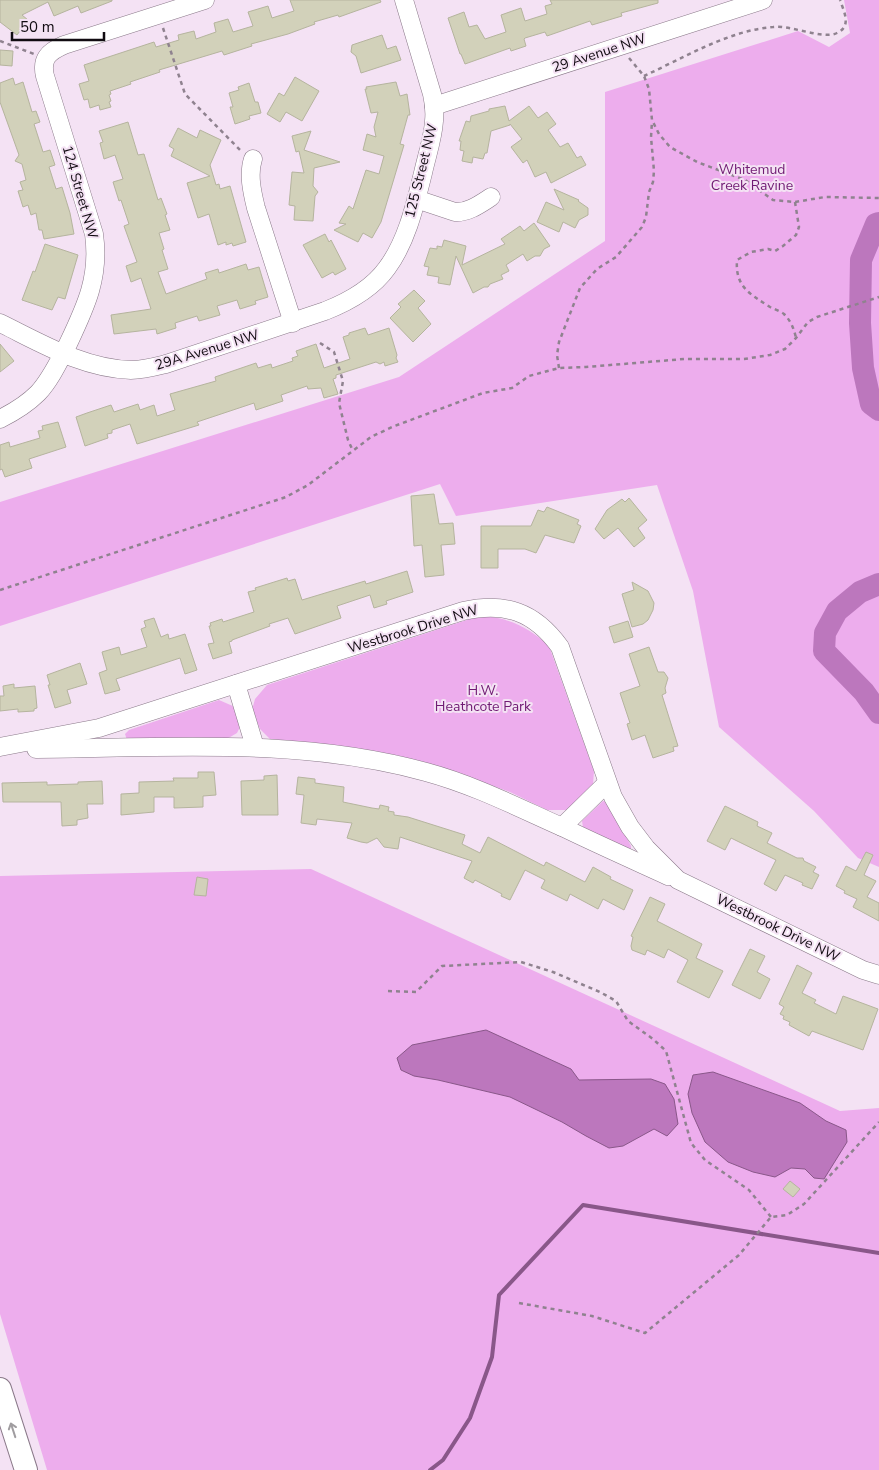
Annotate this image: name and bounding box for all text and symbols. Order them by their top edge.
scale bar [12,10,105,42]
text: 50 m [20,17,55,37]
street label: 29 Avenue NW [550,29,649,77]
street label: 125 Street NW [400,121,442,220]
street label: 124 Street NW [58,143,103,241]
park label: Whitemud Creek Ravine [711,160,793,195]
street label: 29A Avenue NW [153,325,262,375]
street label: Westbrook Drive NW [345,600,481,658]
park label: H.W. Heathcote Park [435,681,532,716]
street label: Westbrook Drive NW [713,890,844,966]
one-way arrow [7,1422,17,1438]

